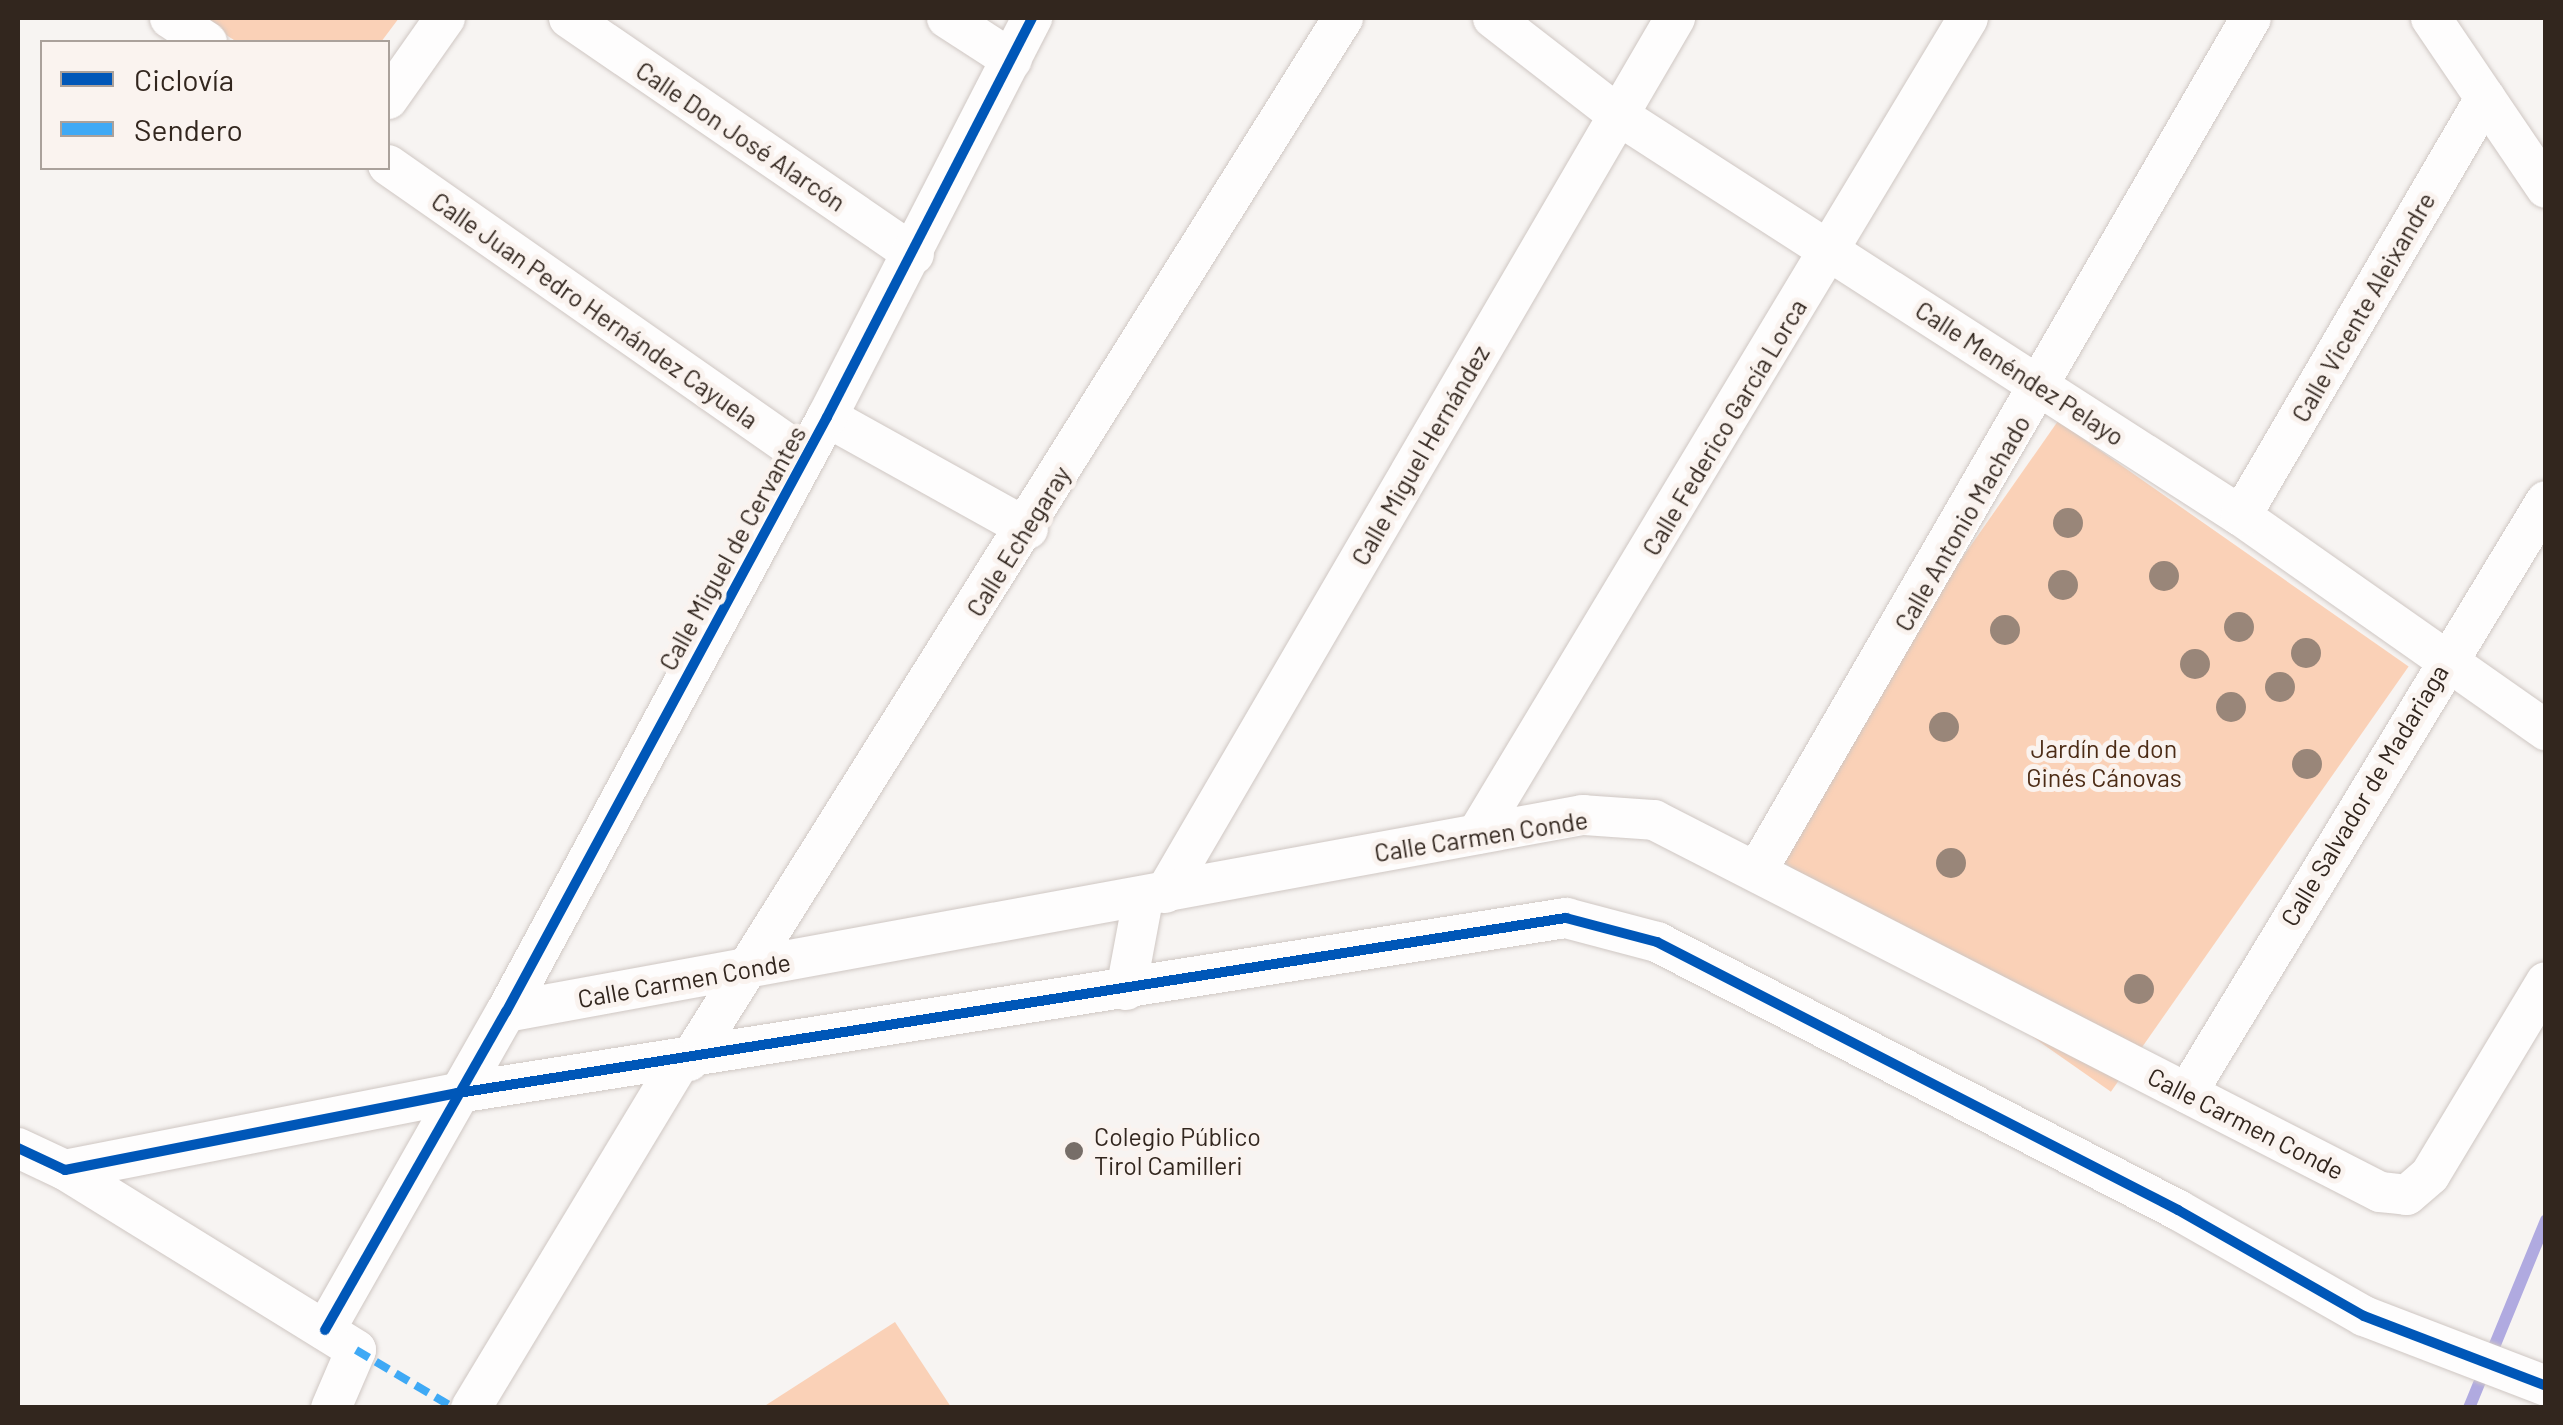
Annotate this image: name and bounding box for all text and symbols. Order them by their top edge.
legend [40,40,390,170]
street label: Calle Don José Alarcón [631,55,851,217]
text: Ciclovía [134,61,234,97]
text: Sendero [134,111,243,147]
street label: Calle Juan Pedro Hernández Cayuela [426,185,764,435]
street label: Calle Vicente Aleixandre [2285,187,2441,427]
street label: Calle Federico García Lorca [1636,293,1812,561]
street label: Calle Menéndez Pelayo [1910,294,2130,452]
street label: Calle Miguel Hernández [1345,340,1495,570]
street label: Calle Antonio Machado [1888,410,2036,636]
street label: Calle Miguel de Cervantes [652,421,812,675]
street label: Calle Echegaray [960,460,1076,622]
street label: Calle Salvador de Madariaga [2274,659,2454,931]
park label: Jardín de don Ginés Cánovas [2026,734,2182,793]
street label: Calle Carmen Conde [1372,804,1590,868]
street label: Calle Carmen Conde [575,946,793,1014]
street label: Calle Carmen Conde [2143,1061,2349,1185]
place label: Colegio Público Tirol Camilleri [1094,1122,1261,1181]
marker: Colegio Público Tirol Camilleri [1063,1140,1085,1162]

